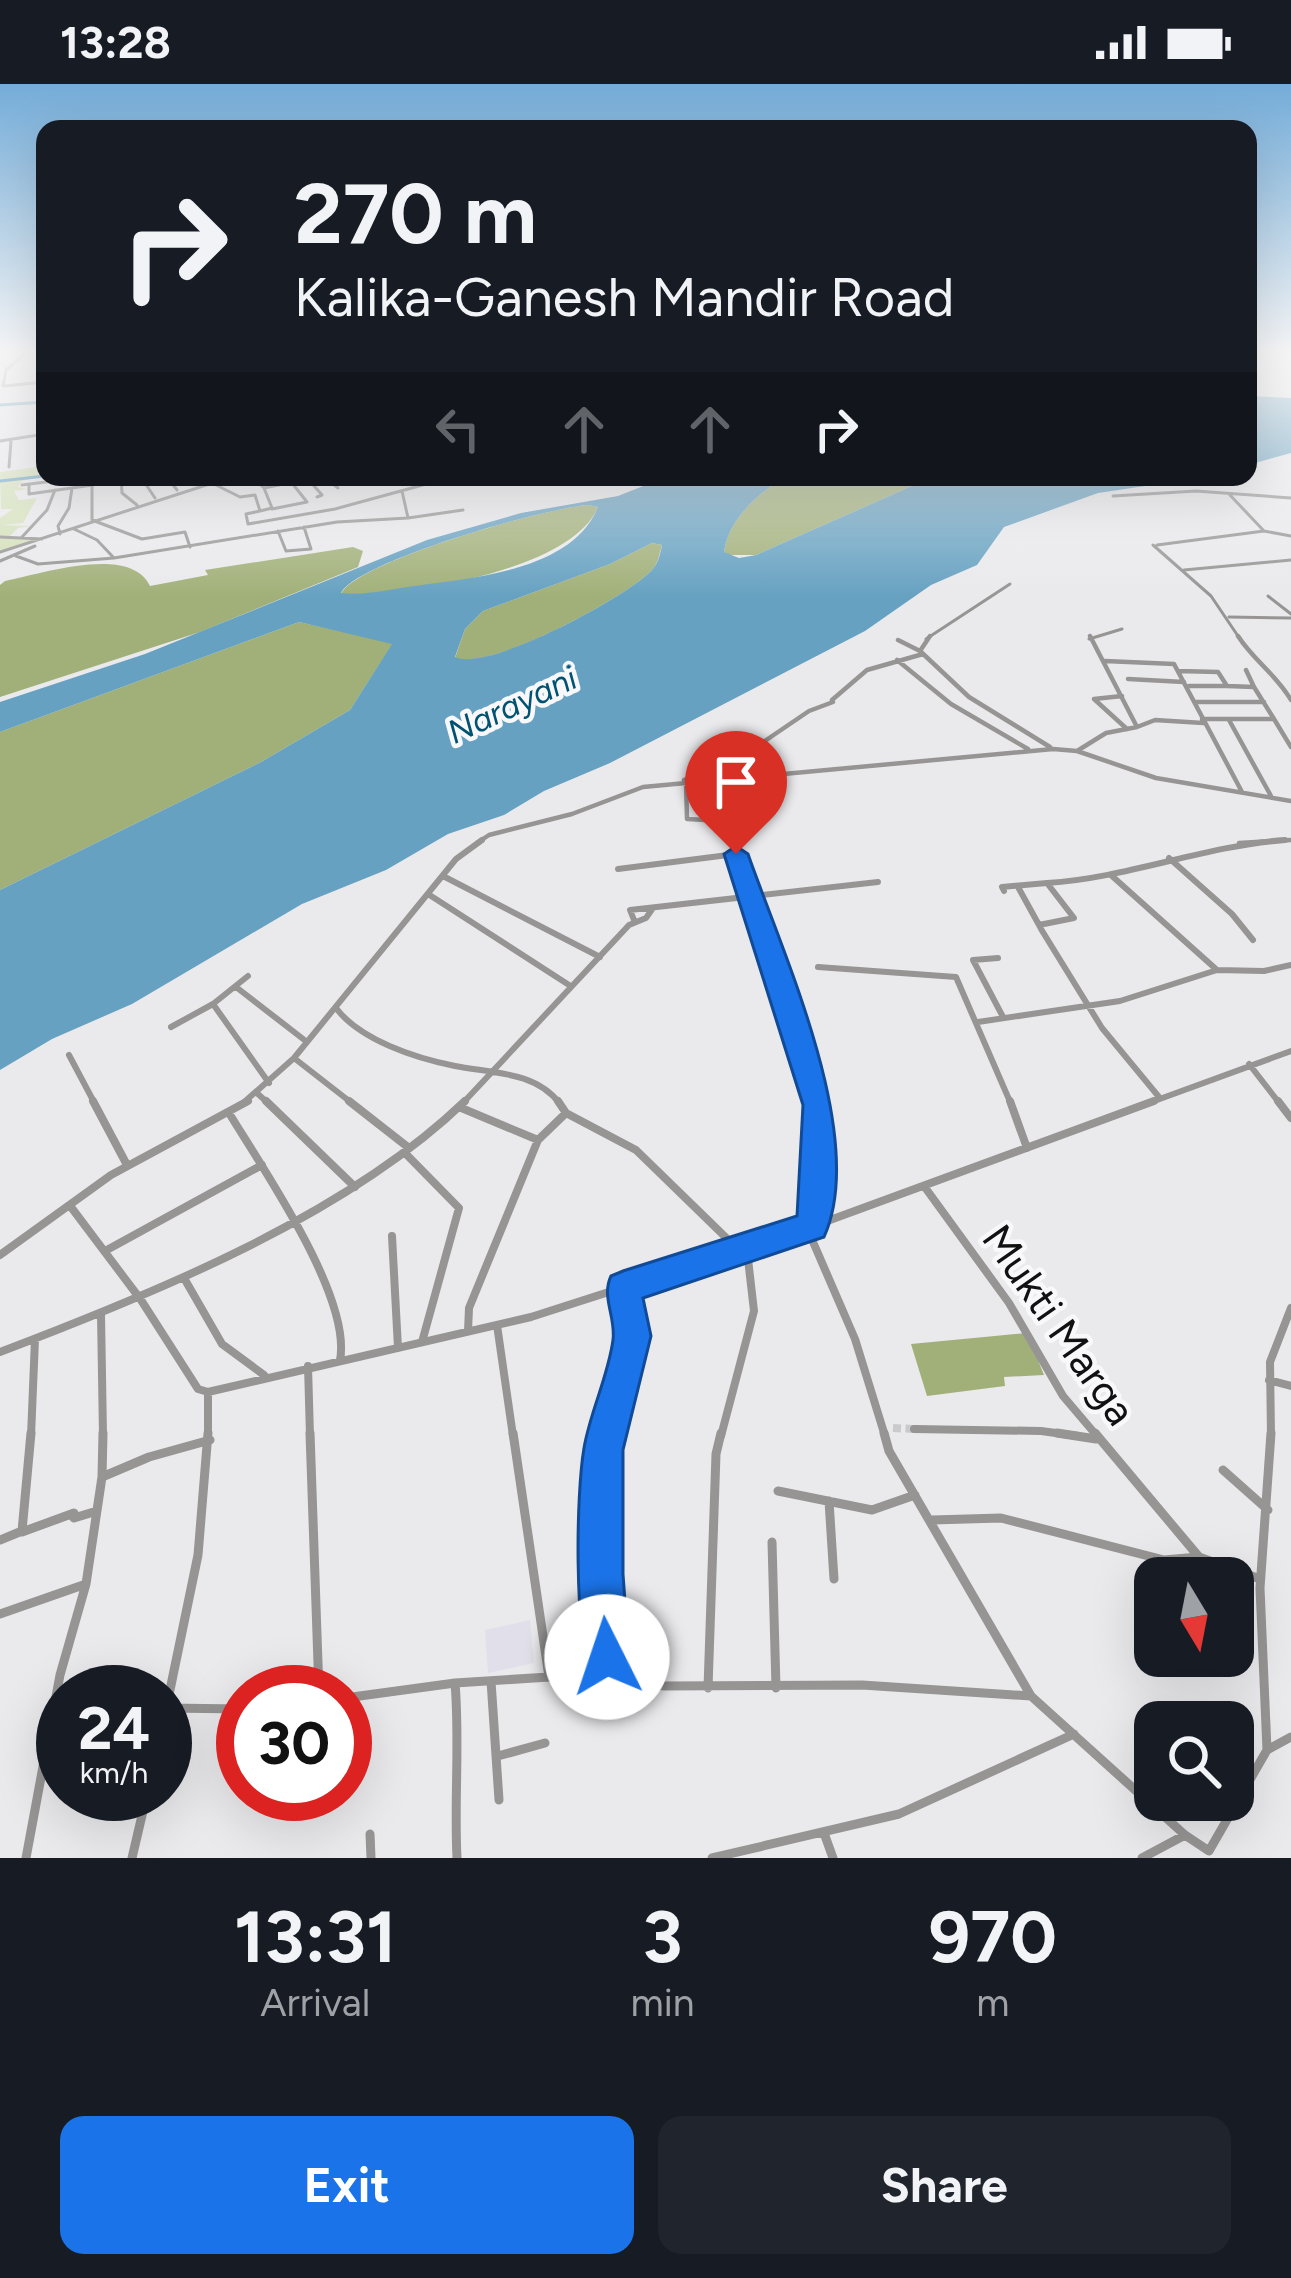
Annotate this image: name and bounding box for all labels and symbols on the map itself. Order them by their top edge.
water label: Narayani [441,658,583,752]
pin [685,731,787,854]
street label: Mukti Marga [971,1215,1147,1435]
north arrow [1134,1557,1254,1677]
position arrow [544,1594,670,1720]
speed limit sign: 30 [216,1665,372,1821]

